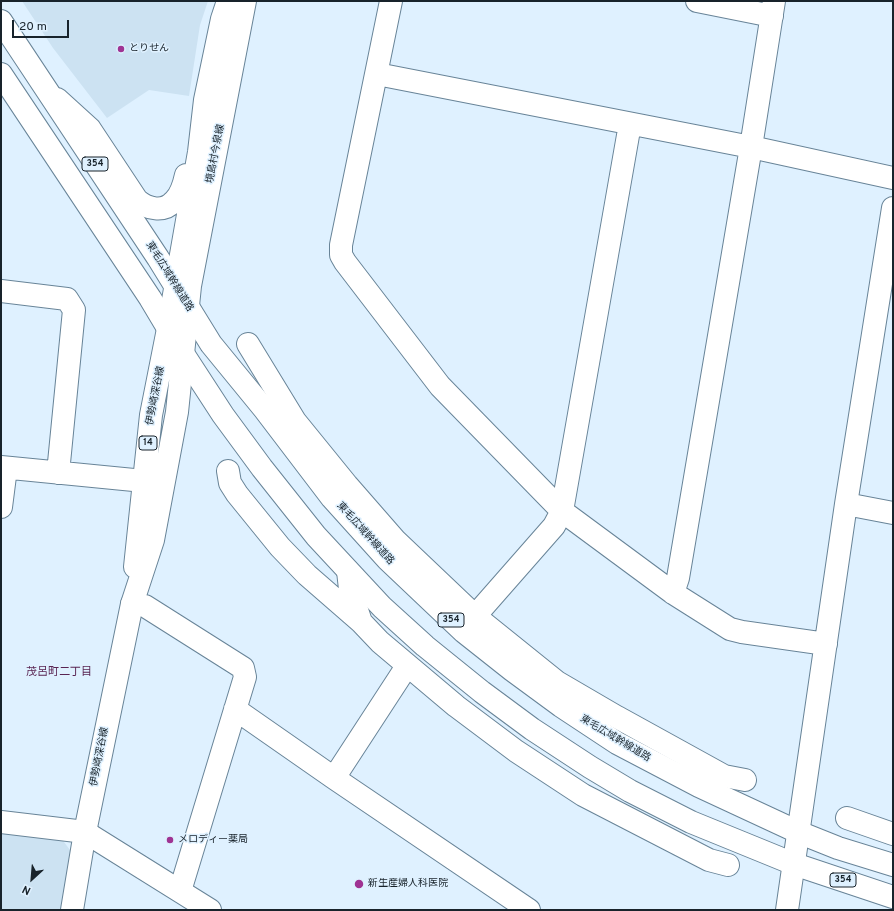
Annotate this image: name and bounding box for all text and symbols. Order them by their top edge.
scale bar [14,12,71,38]
text: 20 m [19,19,47,35]
place label: とりせん [129,43,169,55]
marker: とりせん [116,44,126,54]
street label: 境島村今泉線 [204,123,228,185]
road number: 354 [82,157,108,171]
street label: 東毛広域幹線道路 [143,240,195,314]
street label: 伊勢崎深谷線 [144,365,168,427]
road number: 14 [139,436,157,450]
street label: 東毛広域幹線道路 [334,500,396,568]
road number: 354 [438,613,464,627]
district label: 茂呂町二丁目 [26,666,92,680]
street label: 東毛広域幹線道路 [578,713,652,765]
street label: 伊勢崎深谷線 [88,726,112,788]
place label: メロディー薬局 [178,834,248,846]
marker: メロディー薬局 [165,835,175,845]
north arrow [12,859,52,899]
road number: 354 [830,873,856,887]
marker: 新生産婦人科医院 [353,878,365,890]
place label: 新生産婦人科医院 [368,878,448,890]
text: N [20,882,33,898]

